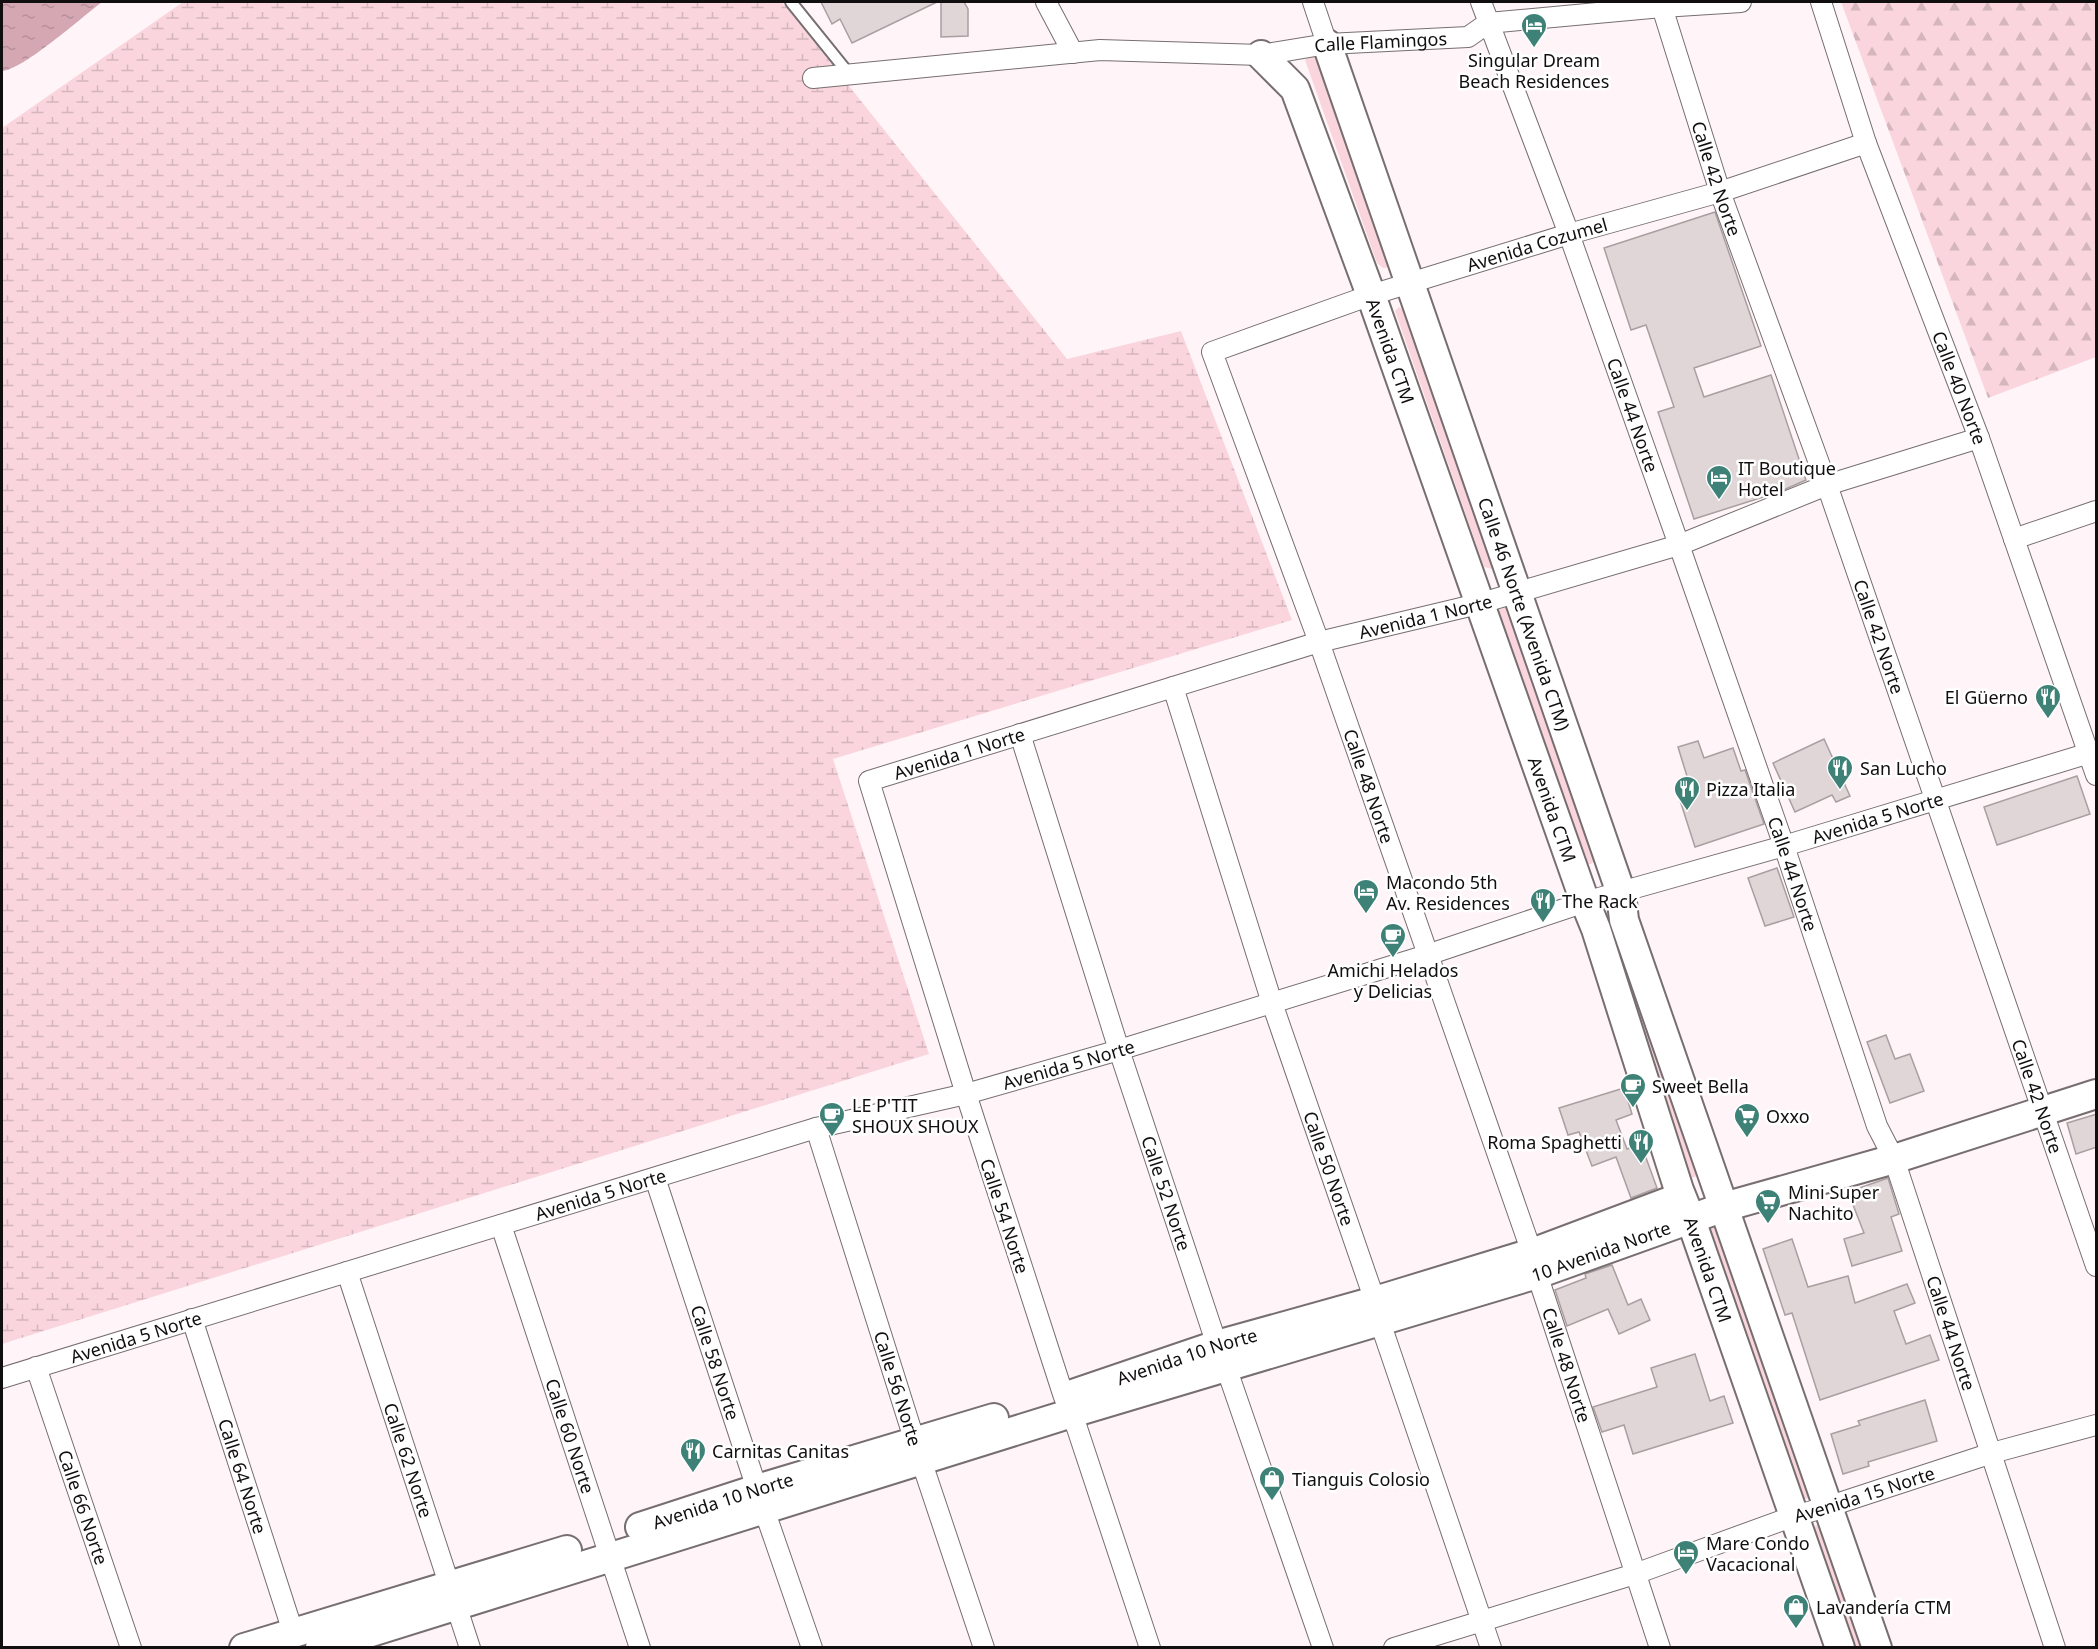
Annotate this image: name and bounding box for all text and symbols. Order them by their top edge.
hotel icon: Singular Dream Beach Residences [1519,11,1549,49]
street label: Calle Flamingos [1312,26,1448,58]
place label: Singular Dream Beach Residences [1459,48,1609,93]
street label: Calle 42 Norte [1687,118,1747,239]
street label: Avenida Cozumel [1464,212,1610,277]
street label: Avenida CTM [1361,295,1420,407]
street label: Calle 40 Norte [1927,328,1992,448]
street label: Calle 44 Norte [1602,355,1664,475]
place label: IT Boutique Hotel [1738,456,1836,501]
hotel icon: IT Boutique Hotel [1704,463,1734,501]
street label: Calle 46 Norte (Avenida CTM) [1473,494,1576,734]
street label: Calle 42 Norte [1848,576,1910,697]
street label: Avenida 1 Norte [1356,589,1495,644]
restaurant icon: El Güerno [2033,682,2063,720]
place label: El Güerno [1945,685,2028,709]
street label: Avenida 1 Norte [891,722,1028,785]
street label: Calle 48 Norte [1338,726,1400,846]
street label: Avenida CTM [1523,753,1582,865]
restaurant icon: San Lucho [1825,753,1855,791]
place label: San Lucho [1860,756,1947,780]
restaurant icon: Pizza Italia [1672,774,1702,812]
place label: Pizza Italia [1706,777,1795,801]
street label: Avenida 5 Norte [1809,786,1946,849]
street label: Calle 44 Norte [1763,813,1823,934]
place label: Macondo 5th Av. Residences [1386,870,1510,915]
hotel icon: Macondo 5th Av. Residences [1351,877,1381,915]
restaurant icon: The Rack [1528,886,1558,924]
place label: The Rack [1562,889,1638,913]
cafe icon: Amichi Helados y Delicias [1378,921,1408,959]
place label: Amichi Helados y Delicias [1328,958,1458,1003]
street label: Avenida 5 Norte [1000,1034,1137,1095]
street label: Calle 42 Norte [2007,1036,2068,1156]
cafe icon: Sweet Bella [1618,1071,1648,1109]
place label: Sweet Bella [1652,1074,1749,1098]
place label: LE P'TIT SHOUX SHOUX [852,1093,979,1138]
cafe icon: LE P'TIT SHOUX SHOUX [817,1100,847,1138]
supermarket icon: Oxxo [1732,1101,1762,1139]
place label: Oxxo [1766,1104,1810,1128]
street label: Calle 50 Norte [1298,1108,1360,1229]
restaurant icon: Roma Spaghetti [1626,1127,1656,1165]
place label: Roma Spaghetti [1487,1130,1622,1154]
street label: Calle 52 Norte [1136,1133,1197,1254]
street label: Calle 54 Norte [975,1155,1035,1277]
street label: Avenida 5 Norte [532,1163,669,1226]
place label: Mini Super Nachito [1788,1180,1880,1225]
supermarket icon: Mini Super Nachito [1753,1187,1783,1225]
street label: Avenida CTM [1679,1213,1738,1325]
street label: 10 Avenida Norte [1528,1215,1674,1287]
street label: Calle 44 Norte [1921,1272,1981,1393]
street label: Calle 58 Norte [685,1302,745,1423]
street label: Calle 48 Norte [1537,1304,1597,1426]
street label: Avenida 5 Norte [67,1305,204,1368]
street label: Avenida 10 Norte [1113,1322,1260,1390]
street label: Calle 56 Norte [869,1328,928,1449]
street label: Calle 60 Norte [540,1375,600,1496]
street label: Calle 62 Norte [379,1400,439,1521]
street label: Calle 64 Norte [213,1415,272,1537]
restaurant icon: Carnitas Canitas [678,1436,708,1474]
place label: Carnitas Canitas [712,1439,849,1463]
street label: Calle 66 Norte [53,1447,114,1568]
street label: Avenida 15 Norte [1791,1461,1938,1527]
shop icon: Tianguis Colosio [1257,1464,1287,1502]
street label: Avenida 10 Norte [649,1467,796,1534]
place label: Tianguis Colosio [1292,1467,1430,1491]
place label: Mare Condo Vacacional [1706,1531,1810,1576]
hotel icon: Mare Condo Vacacional [1671,1538,1701,1576]
shop icon: Lavandería CTM [1781,1592,1811,1630]
place label: Lavandería CTM [1816,1595,1952,1619]

